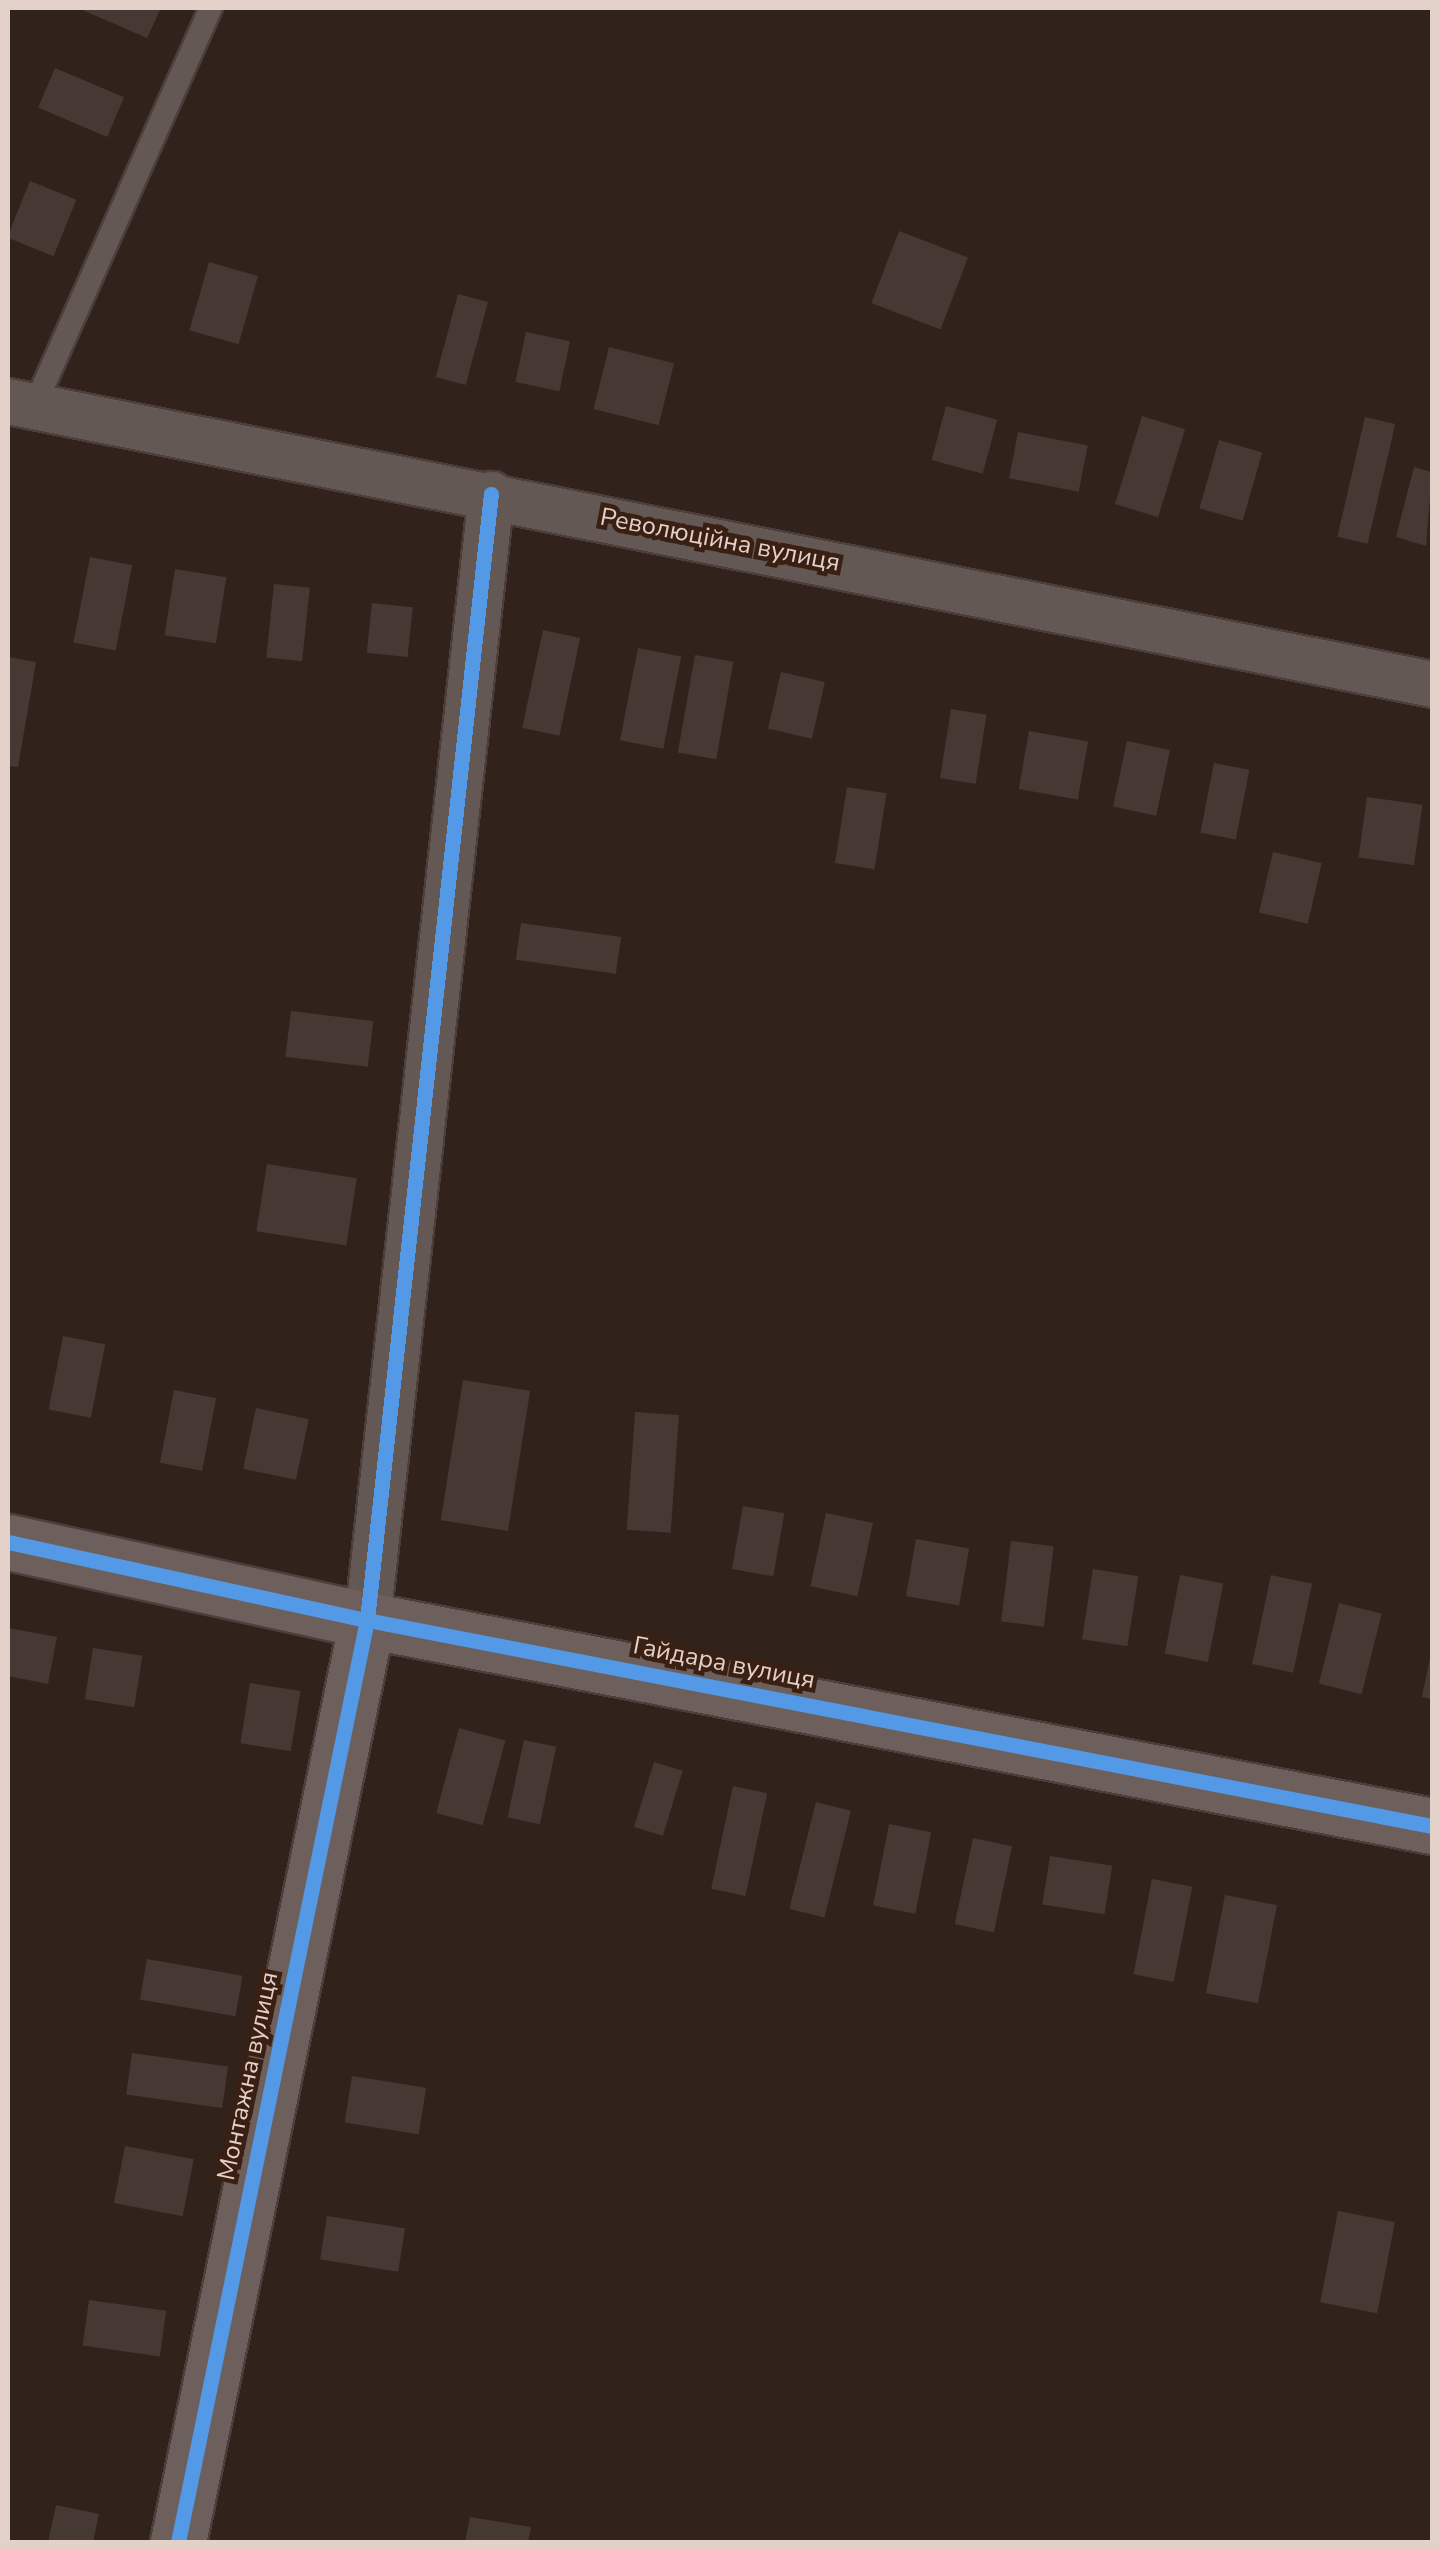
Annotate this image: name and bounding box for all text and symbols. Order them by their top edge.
street label: Революційна вулиця [598,502,842,578]
street label: Гайдара вулиця [631,1631,817,1695]
street label: Монтажна вулиця [211,1969,285,2183]

